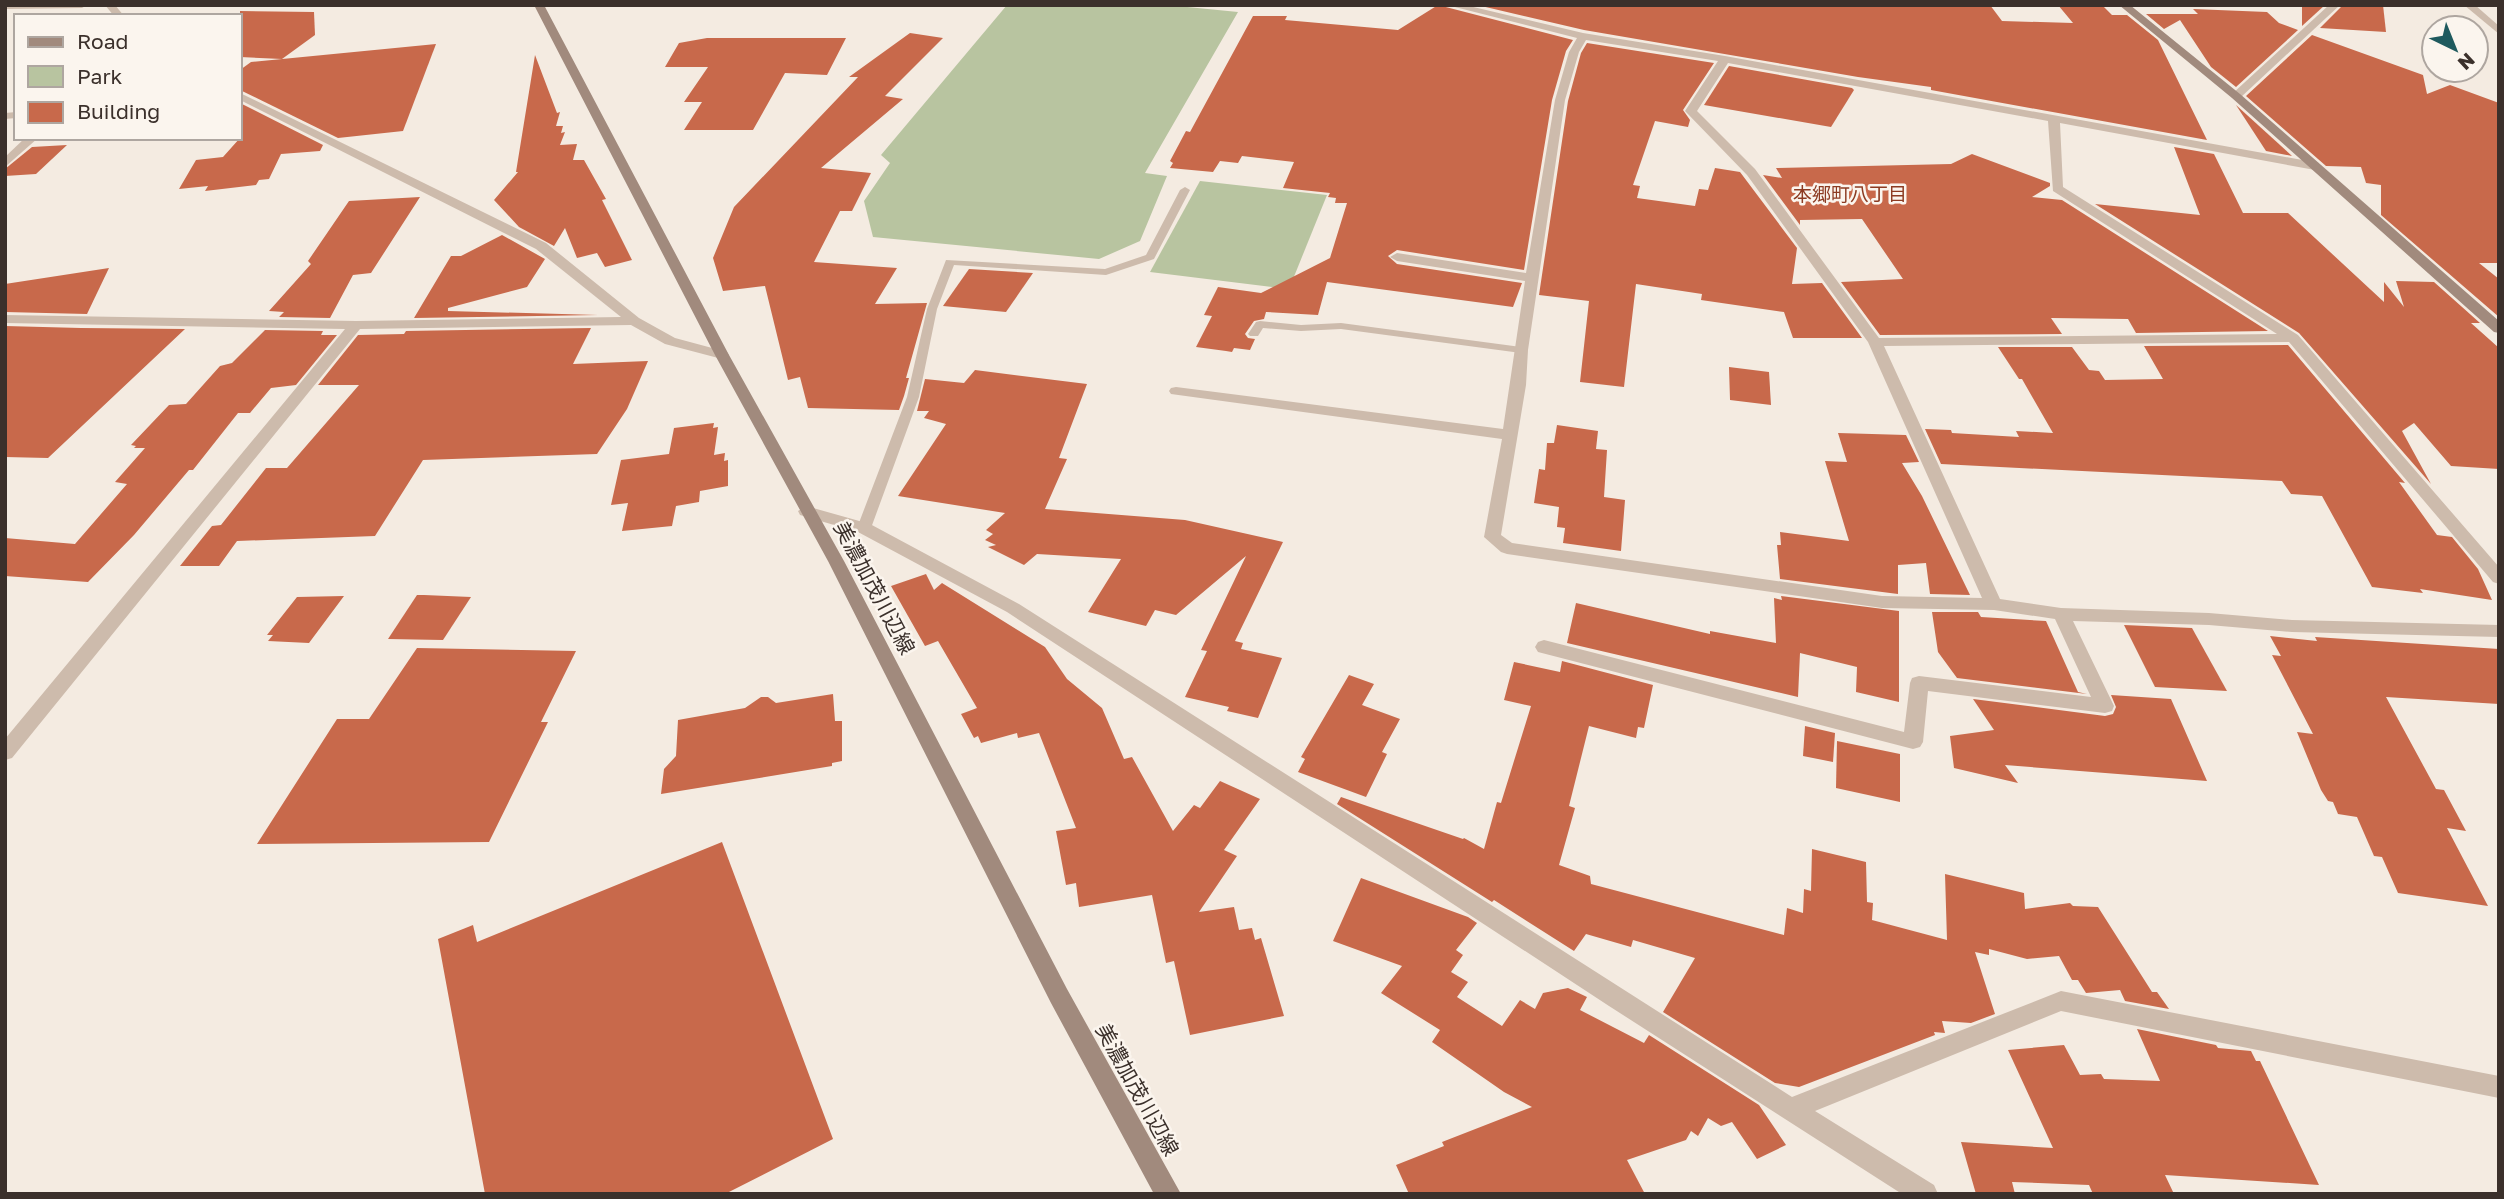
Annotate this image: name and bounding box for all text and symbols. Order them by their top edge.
legend [14,14,242,140]
north arrow [2420,14,2490,84]
text: Road [77,28,128,54]
text: N [2454,48,2480,75]
text: Park [77,63,123,89]
text: Building [77,98,160,124]
district label: 本郷町八丁目 [1793,182,1907,205]
street label: 美濃加茂川辺線 [829,517,921,659]
street label: 美濃加茂川辺線 [1091,1019,1185,1160]

